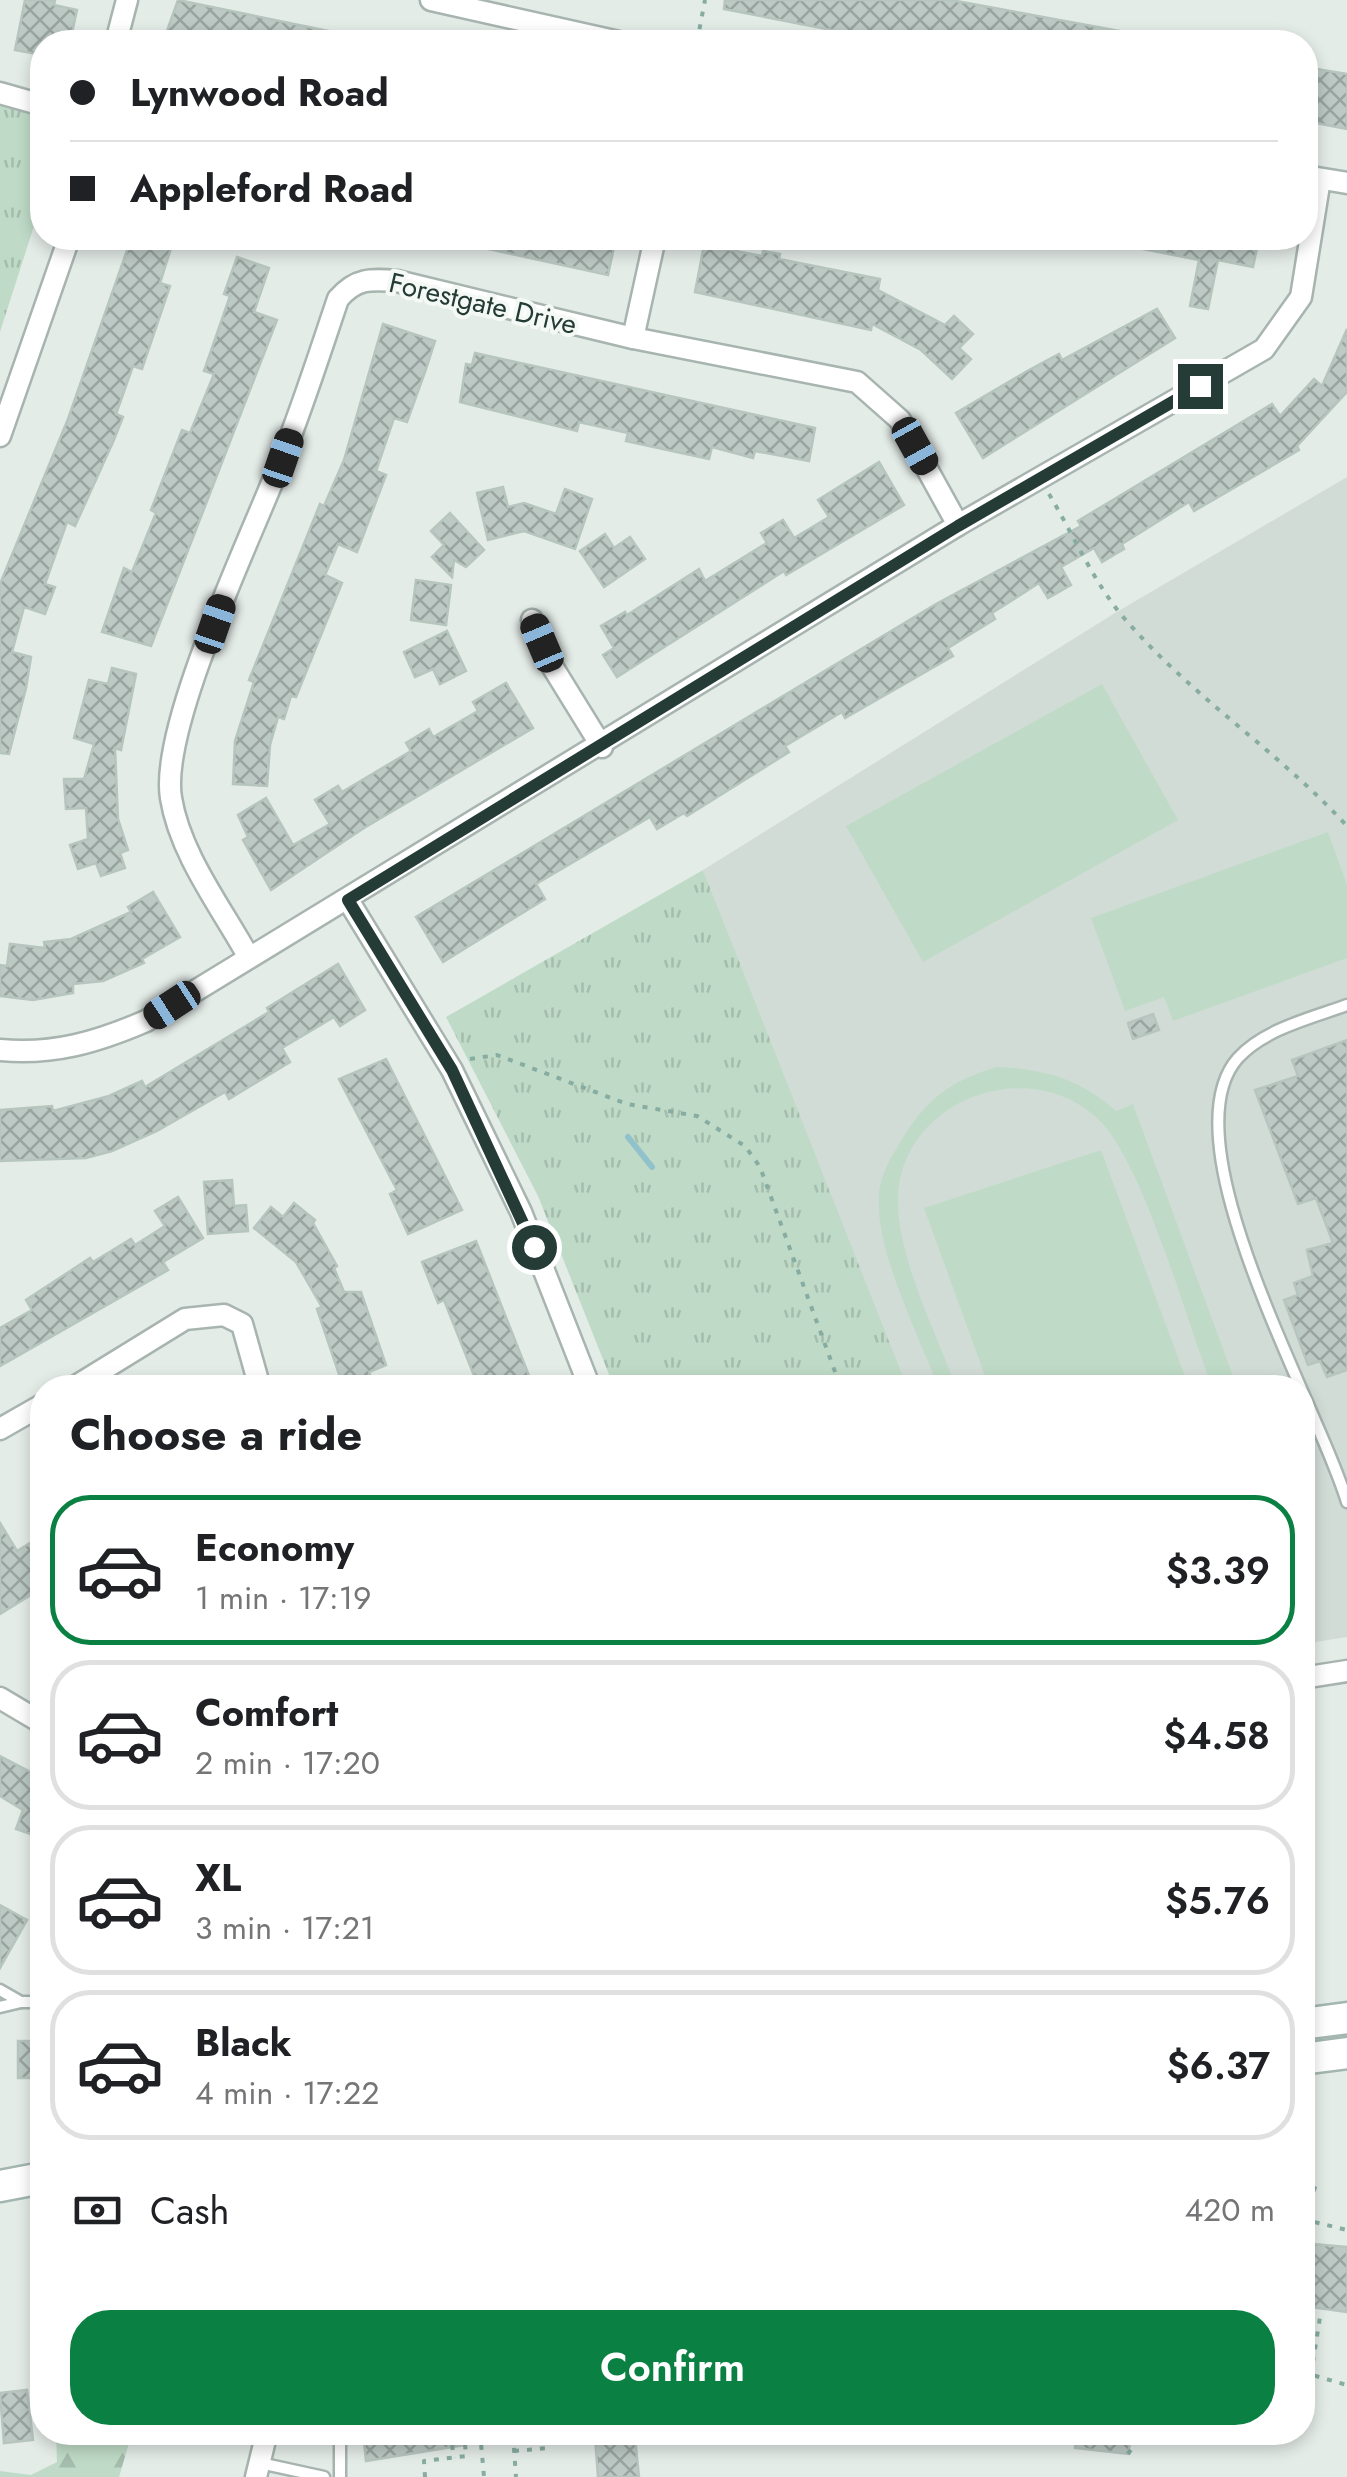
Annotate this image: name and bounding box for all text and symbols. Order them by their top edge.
text: Lynwood Road [130,65,389,120]
text: Appleford Road [130,161,414,216]
street label: Forestgate Drive [385,262,581,345]
route end [1178,364,1223,409]
car [887,412,943,480]
car [259,425,307,491]
car [191,591,239,657]
car [516,610,568,676]
car [139,976,205,1034]
route start [512,1225,557,1270]
text: Choose a ride [70,1402,362,1467]
text: Economy [195,1520,354,1575]
icon: car [75,1525,165,1615]
text: $3.39 [1166,1543,1270,1598]
text: 1 min · 17:19 [195,1575,372,1621]
text: Comfort [195,1685,338,1740]
icon: car [75,1690,165,1780]
text: $4.58 [1163,1708,1270,1763]
text: 2 min · 17:20 [195,1740,380,1786]
text: XL [195,1850,241,1905]
icon: car [75,1855,165,1945]
text: $5.76 [1165,1873,1270,1928]
text: 3 min · 17:21 [195,1905,374,1951]
text: Black [195,2015,292,2070]
icon: car [75,2020,165,2110]
text: $6.37 [1166,2038,1270,2093]
text: 4 min · 17:22 [195,2070,379,2116]
icon: cash [70,2183,125,2238]
text: Cash [150,2183,230,2238]
text: 420 m [1184,2187,1275,2233]
button: Confirm [70,2310,1275,2425]

